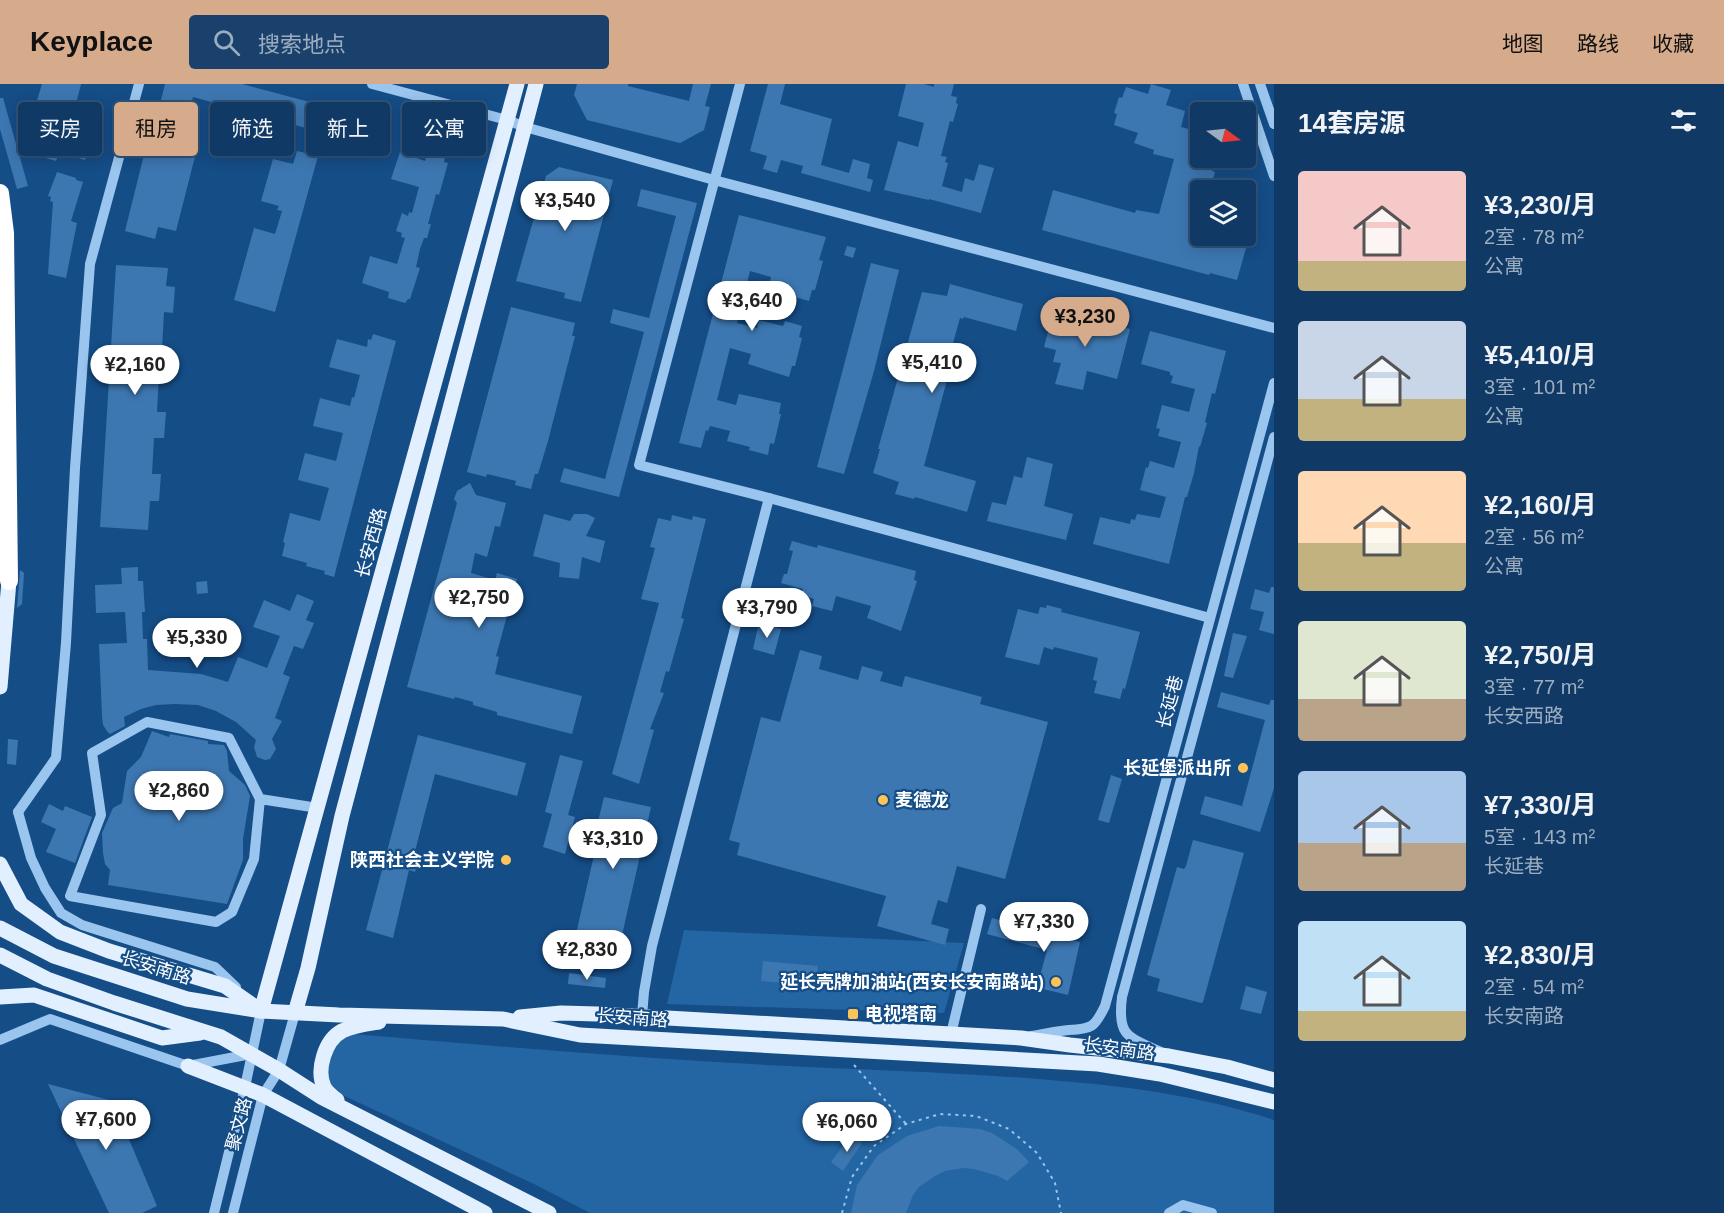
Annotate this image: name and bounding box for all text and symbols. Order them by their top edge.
search box [189,15,609,69]
text: Keyplace [30,26,153,57]
icon: search [210,26,243,59]
text: 搜索地点 [258,32,346,57]
text: 地图 [1502,32,1544,55]
text: 路线 [1577,32,1619,55]
text: 收藏 [1652,32,1694,55]
chip: 买房 [18,102,102,156]
chip: 租房 [114,102,198,156]
chip: 筛选 [210,102,294,156]
chip: 新上 [306,102,390,156]
chip: 公寓 [402,102,486,156]
north arrow [1190,102,1256,168]
map controls [1190,102,1256,246]
icon: filters [1667,104,1700,137]
text: 14套房源 [1298,108,1405,138]
button: layers [1190,180,1256,246]
pin: ¥3,540 [516,181,614,232]
text: ¥3,540 [534,189,596,211]
text: ¥3,230/月 [1484,190,1597,220]
icon: home [1346,195,1418,267]
text: 2室 · 78 m² [1484,226,1584,248]
text: 公寓 [1484,255,1524,277]
pin: ¥3,640 [703,281,801,332]
text: ¥3,640 [721,289,783,311]
pin: ¥3,230 [1036,297,1134,348]
text: ¥3,230 [1054,305,1116,327]
text: ¥5,410/月 [1484,340,1597,370]
pin: ¥5,410 [883,343,981,394]
pin: ¥2,160 [86,345,184,396]
icon: home [1346,345,1418,417]
text: ¥5,410 [901,351,963,373]
text: ¥2,160 [104,353,166,375]
text: 3室 · 101 m² [1484,376,1595,398]
text: 公寓 [1484,405,1524,427]
text: ¥2,160/月 [1484,490,1597,520]
icon: home [1346,495,1418,567]
street label: 长安西路 [352,506,390,580]
text: 2室 · 56 m² [1484,526,1584,548]
text: 公寓 [1484,555,1524,577]
pin: ¥2,750 [430,578,528,629]
text: ¥2,750 [448,586,510,608]
pin: ¥3,790 [718,588,816,639]
text: ¥3,790 [736,596,798,618]
pin: ¥5,330 [148,618,246,669]
text: ¥5,330 [166,626,228,648]
text: ¥2,750/月 [1484,640,1597,670]
icon: home [1346,645,1418,717]
street label: 长延巷 [1153,673,1187,731]
text: 3室 · 77 m² [1484,676,1584,698]
text: 长安西路 [1484,705,1564,727]
place label: 长延堡派出所 [1123,758,1231,778]
marker: 长延堡派出所 [1236,761,1250,775]
pin: ¥2,860 [130,771,228,822]
text: ¥2,860 [148,779,210,801]
place label: 麦德龙 [895,790,949,810]
text: ¥7,330/月 [1484,790,1597,820]
marker: 麦德龙 [876,793,890,807]
icon: home [1346,795,1418,867]
pin: ¥3,310 [564,819,662,870]
text: 5室 · 143 m² [1484,826,1595,848]
text: ¥3,310 [582,827,644,849]
place label: 陕西社会主义学院 [350,850,494,870]
marker: 陕西社会主义学院 [499,853,513,867]
text: 长延巷 [1484,855,1544,877]
pin: ¥7,330 [995,902,1093,953]
text: ¥7,330 [1013,910,1075,932]
pin: ¥2,830 [538,930,636,981]
text: ¥2,830 [556,938,618,960]
text: ¥2,830/月 [1484,940,1597,970]
icon: home [1346,945,1418,1017]
street label: 长安南路 [119,948,193,988]
place label: 延长壳牌加油站(西安长安南路站) [780,972,1044,992]
marker: 延长壳牌加油站(西安长安南路站) [1049,975,1063,989]
text: 2室 · 54 m² [1484,976,1584,998]
place label: 电视塔南 [865,1004,937,1024]
text: 长安南路 [1484,1005,1564,1027]
street label: 长安南路 [595,1006,669,1030]
marker: 电视塔南 [846,1007,860,1021]
street label: 长安南路 [1082,1034,1156,1064]
street label: 聚文路 [222,1095,256,1153]
pin: ¥7,600 [57,1100,155,1151]
pin: ¥6,060 [798,1102,896,1153]
text: ¥7,600 [75,1108,137,1130]
text: ¥6,060 [816,1110,878,1132]

